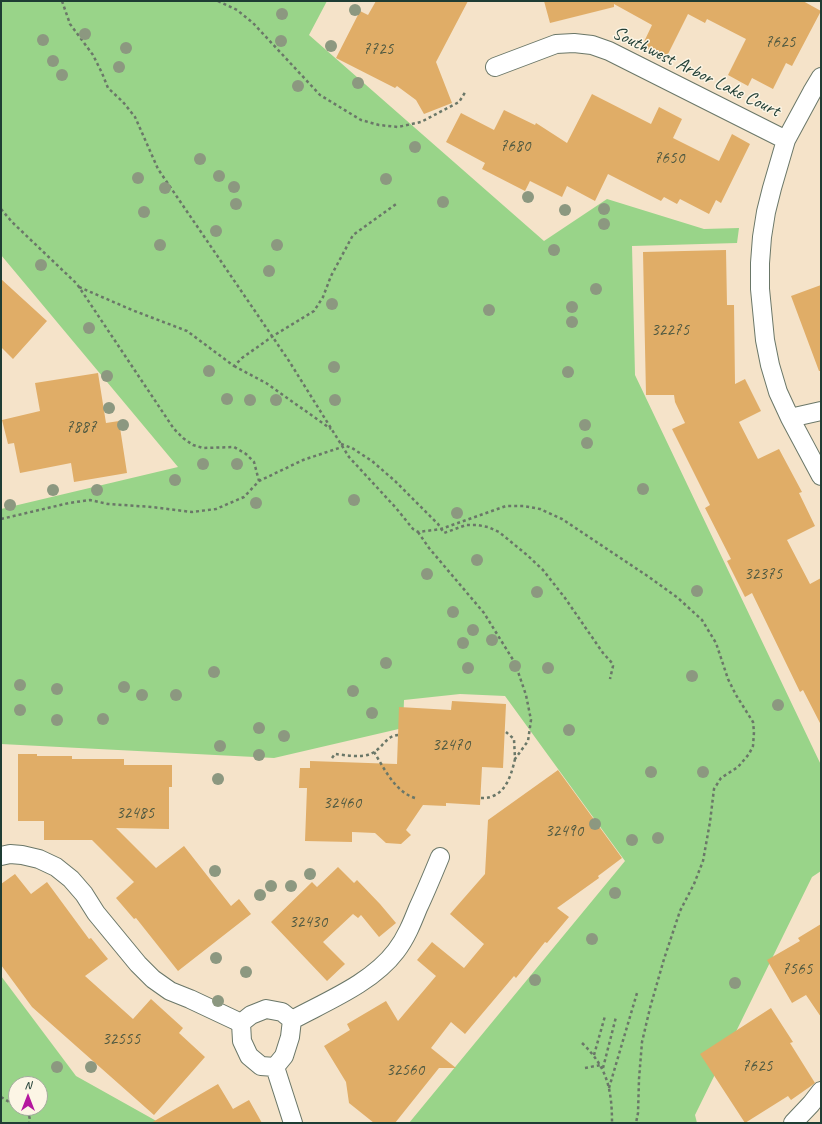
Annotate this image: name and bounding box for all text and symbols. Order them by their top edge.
street label: Southwest Arbor Lake Court [608,22,784,122]
house number: 7625 [765,33,795,53]
house number: 7725 [363,40,393,60]
house number: 7680 [500,137,530,157]
house number: 7650 [654,149,684,169]
house number: 32275 [651,321,689,341]
house number: 7887 [66,418,96,438]
house number: 32375 [744,565,782,585]
house number: 32470 [432,736,470,756]
house number: 32460 [323,794,361,814]
house number: 32485 [116,804,154,824]
house number: 32490 [545,822,583,842]
house number: 32430 [289,913,327,933]
house number: 7565 [782,960,812,980]
house number: 32555 [102,1030,140,1050]
house number: 7625 [742,1057,772,1077]
house number: 32560 [386,1061,424,1081]
north arrow [8,1076,48,1116]
text: N [25,1078,31,1092]

